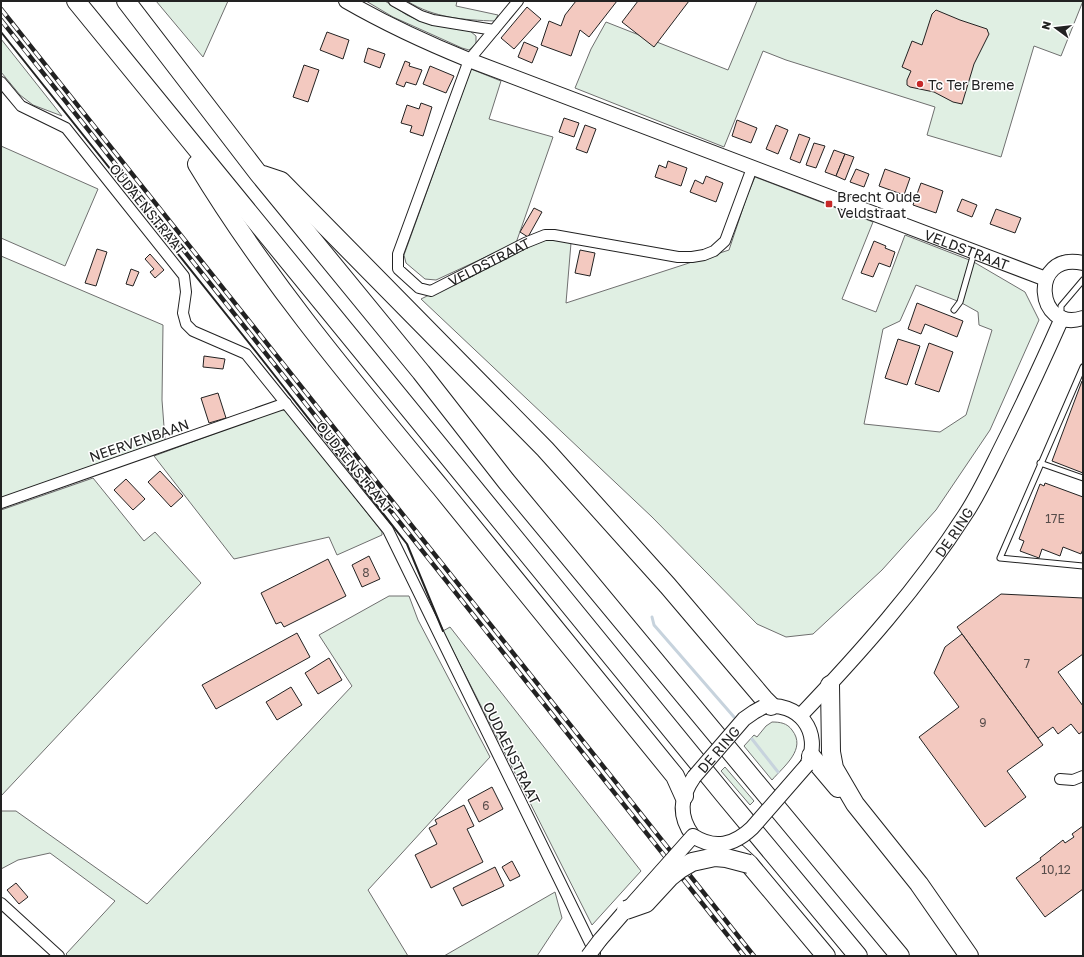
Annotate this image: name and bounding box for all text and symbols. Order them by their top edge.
north arrow [1036,8,1076,48]
text: N [1038,20,1053,31]
place label: Tc Ter Breme [928,76,1014,93]
marker: Tc Ter Breme [915,79,925,89]
street label: OUDAENSTRAAT [106,160,190,258]
place label: Brecht Oude Veldstraat [837,188,921,221]
marker: Brecht Oude Veldstraat [824,199,834,209]
street label: VELDSTRAAT [922,225,1012,273]
street label: VELDSTRAAT [445,233,533,289]
street label: NEERVENBAAN [87,415,191,465]
street label: OUDAENSTRAAT [313,418,397,516]
street label: DE RING [931,504,976,560]
house number: 17E [1045,511,1065,526]
house number: 8 [362,565,370,580]
house number: 7 [1024,656,1030,671]
street label: OUDAENSTRAAT [480,699,544,807]
house number: 9 [979,715,987,730]
street label: DE RING [693,722,743,776]
house number: 6 [482,798,490,813]
house number: 10,12 [1041,862,1071,877]

